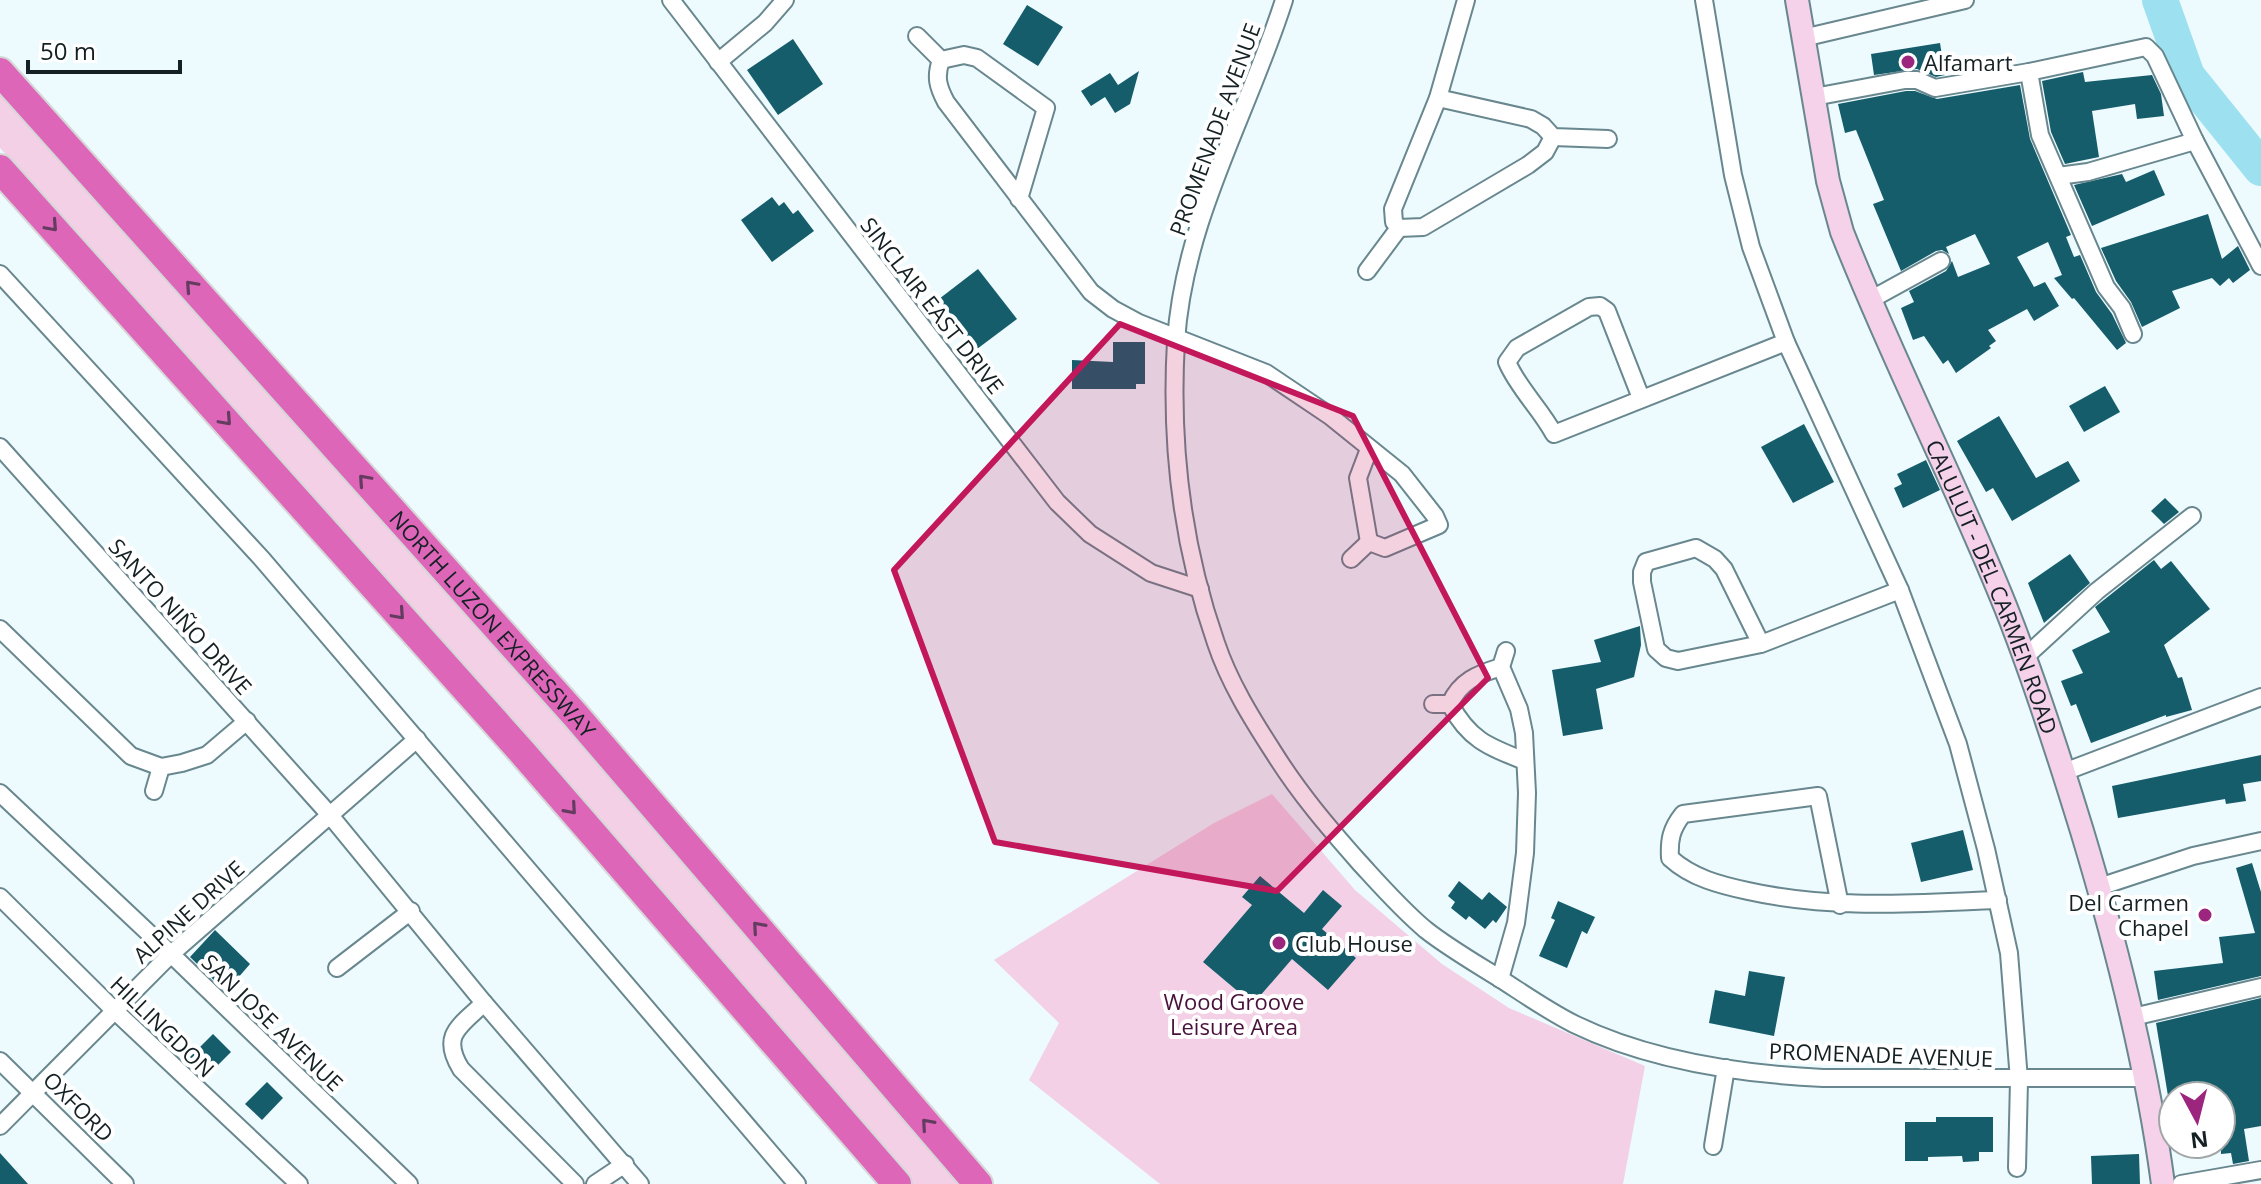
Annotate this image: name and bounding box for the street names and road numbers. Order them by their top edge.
street label: PROMENADE AVENUE [1162,18,1266,240]
street label: SINCLAIR EAST DRIVE [855,210,1011,400]
street label: CALULUT - DEL CARMEN ROAD [1919,435,2065,738]
street label: NORTH LUZON EXPRESSWAY [384,503,603,744]
street label: SANTO NIÑO DRIVE [103,531,259,701]
street label: ALPINE DRIVE [126,853,250,969]
street label: SAN JOSE AVENUE [196,947,350,1097]
street label: HILLINGDON [104,969,222,1083]
street label: PROMENADE AVENUE [1768,1035,1994,1073]
street label: OXFORD [37,1064,121,1148]

